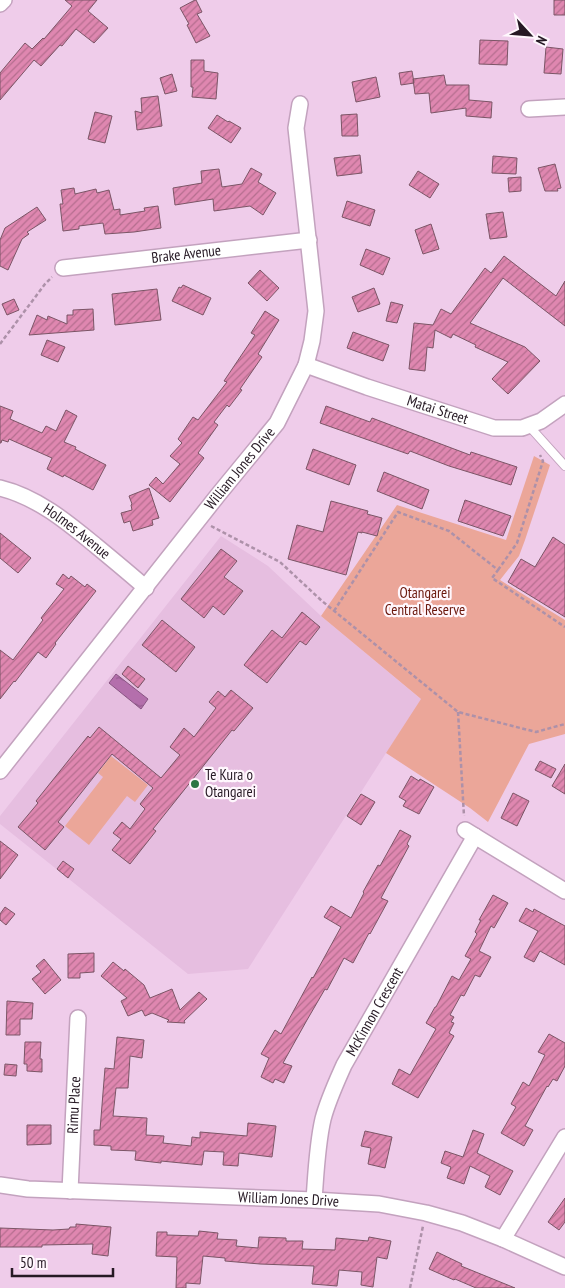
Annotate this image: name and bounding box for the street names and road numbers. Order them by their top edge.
street label: Brake Avenue [150,240,222,267]
street label: Matai Street [405,391,471,428]
street label: William Jones Drive [200,423,279,513]
street label: Holmes Avenue [40,499,115,563]
street label: McKinnon Crescent [341,964,407,1059]
street label: Rimu Place [63,1076,84,1134]
street label: William Jones Drive [238,1187,340,1211]

